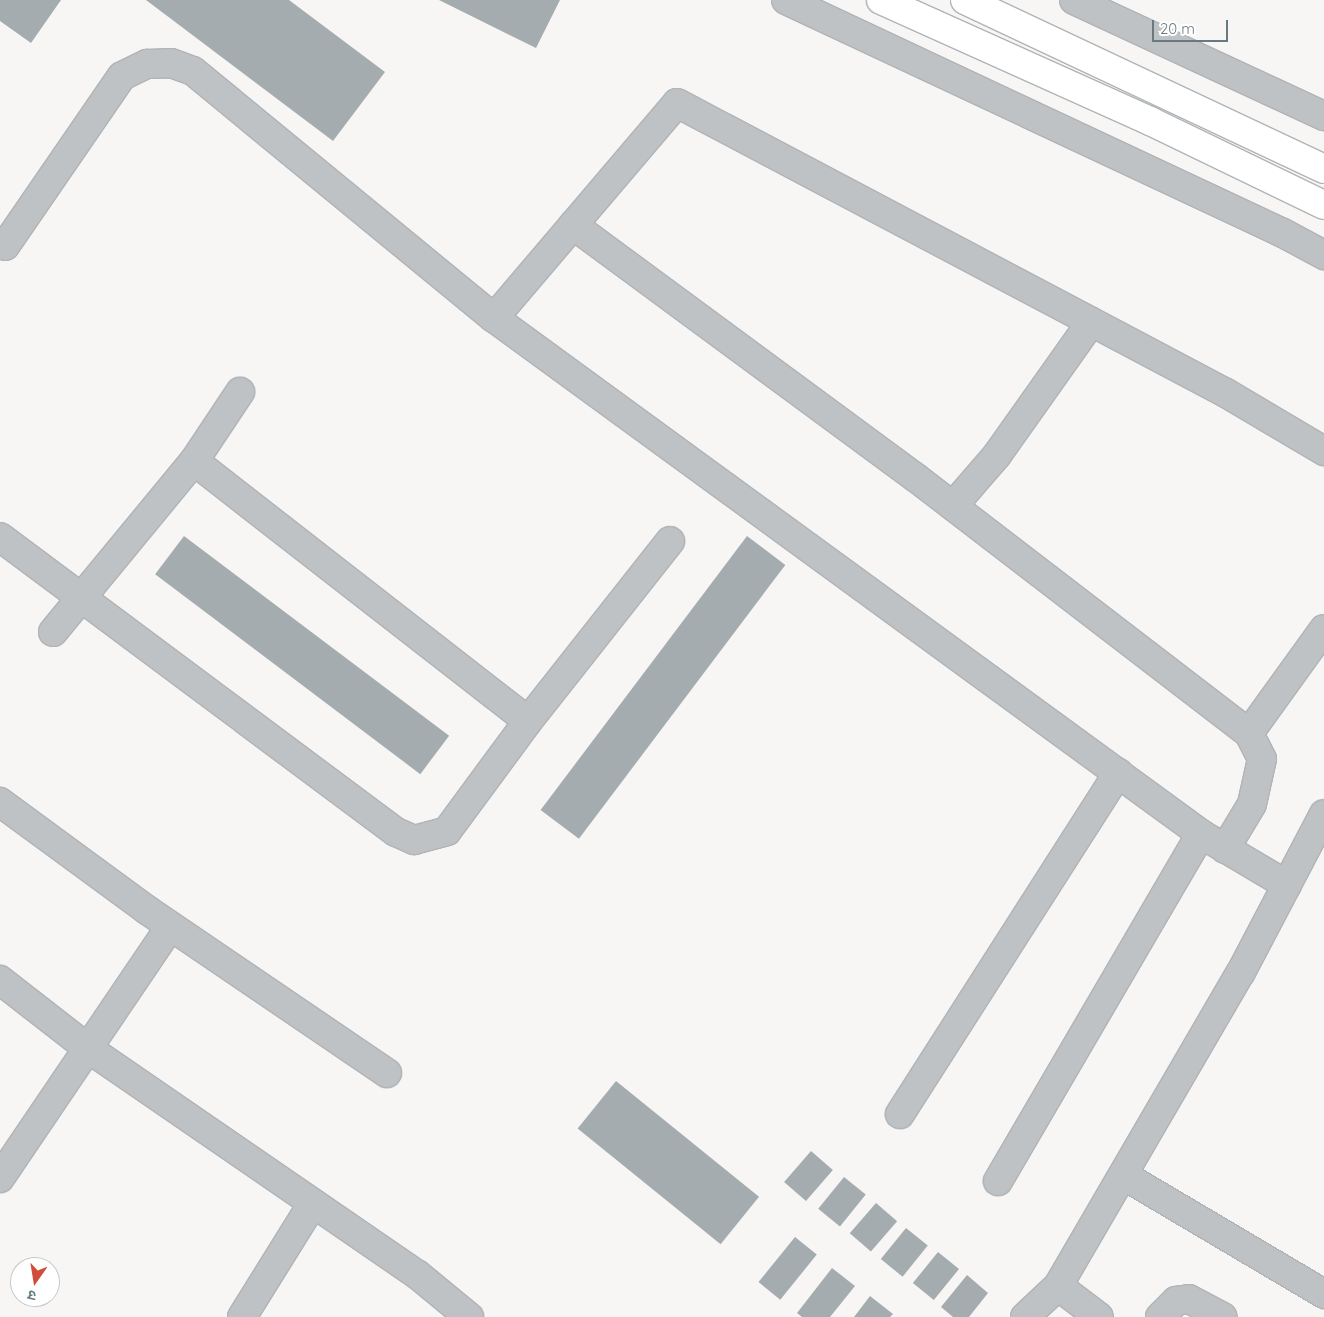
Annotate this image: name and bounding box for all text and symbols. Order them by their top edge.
scale bar [1154,10,1230,42]
text: 20 m [1160,19,1195,38]
north arrow [10,1257,60,1307]
text: उ [26,1286,38,1305]

